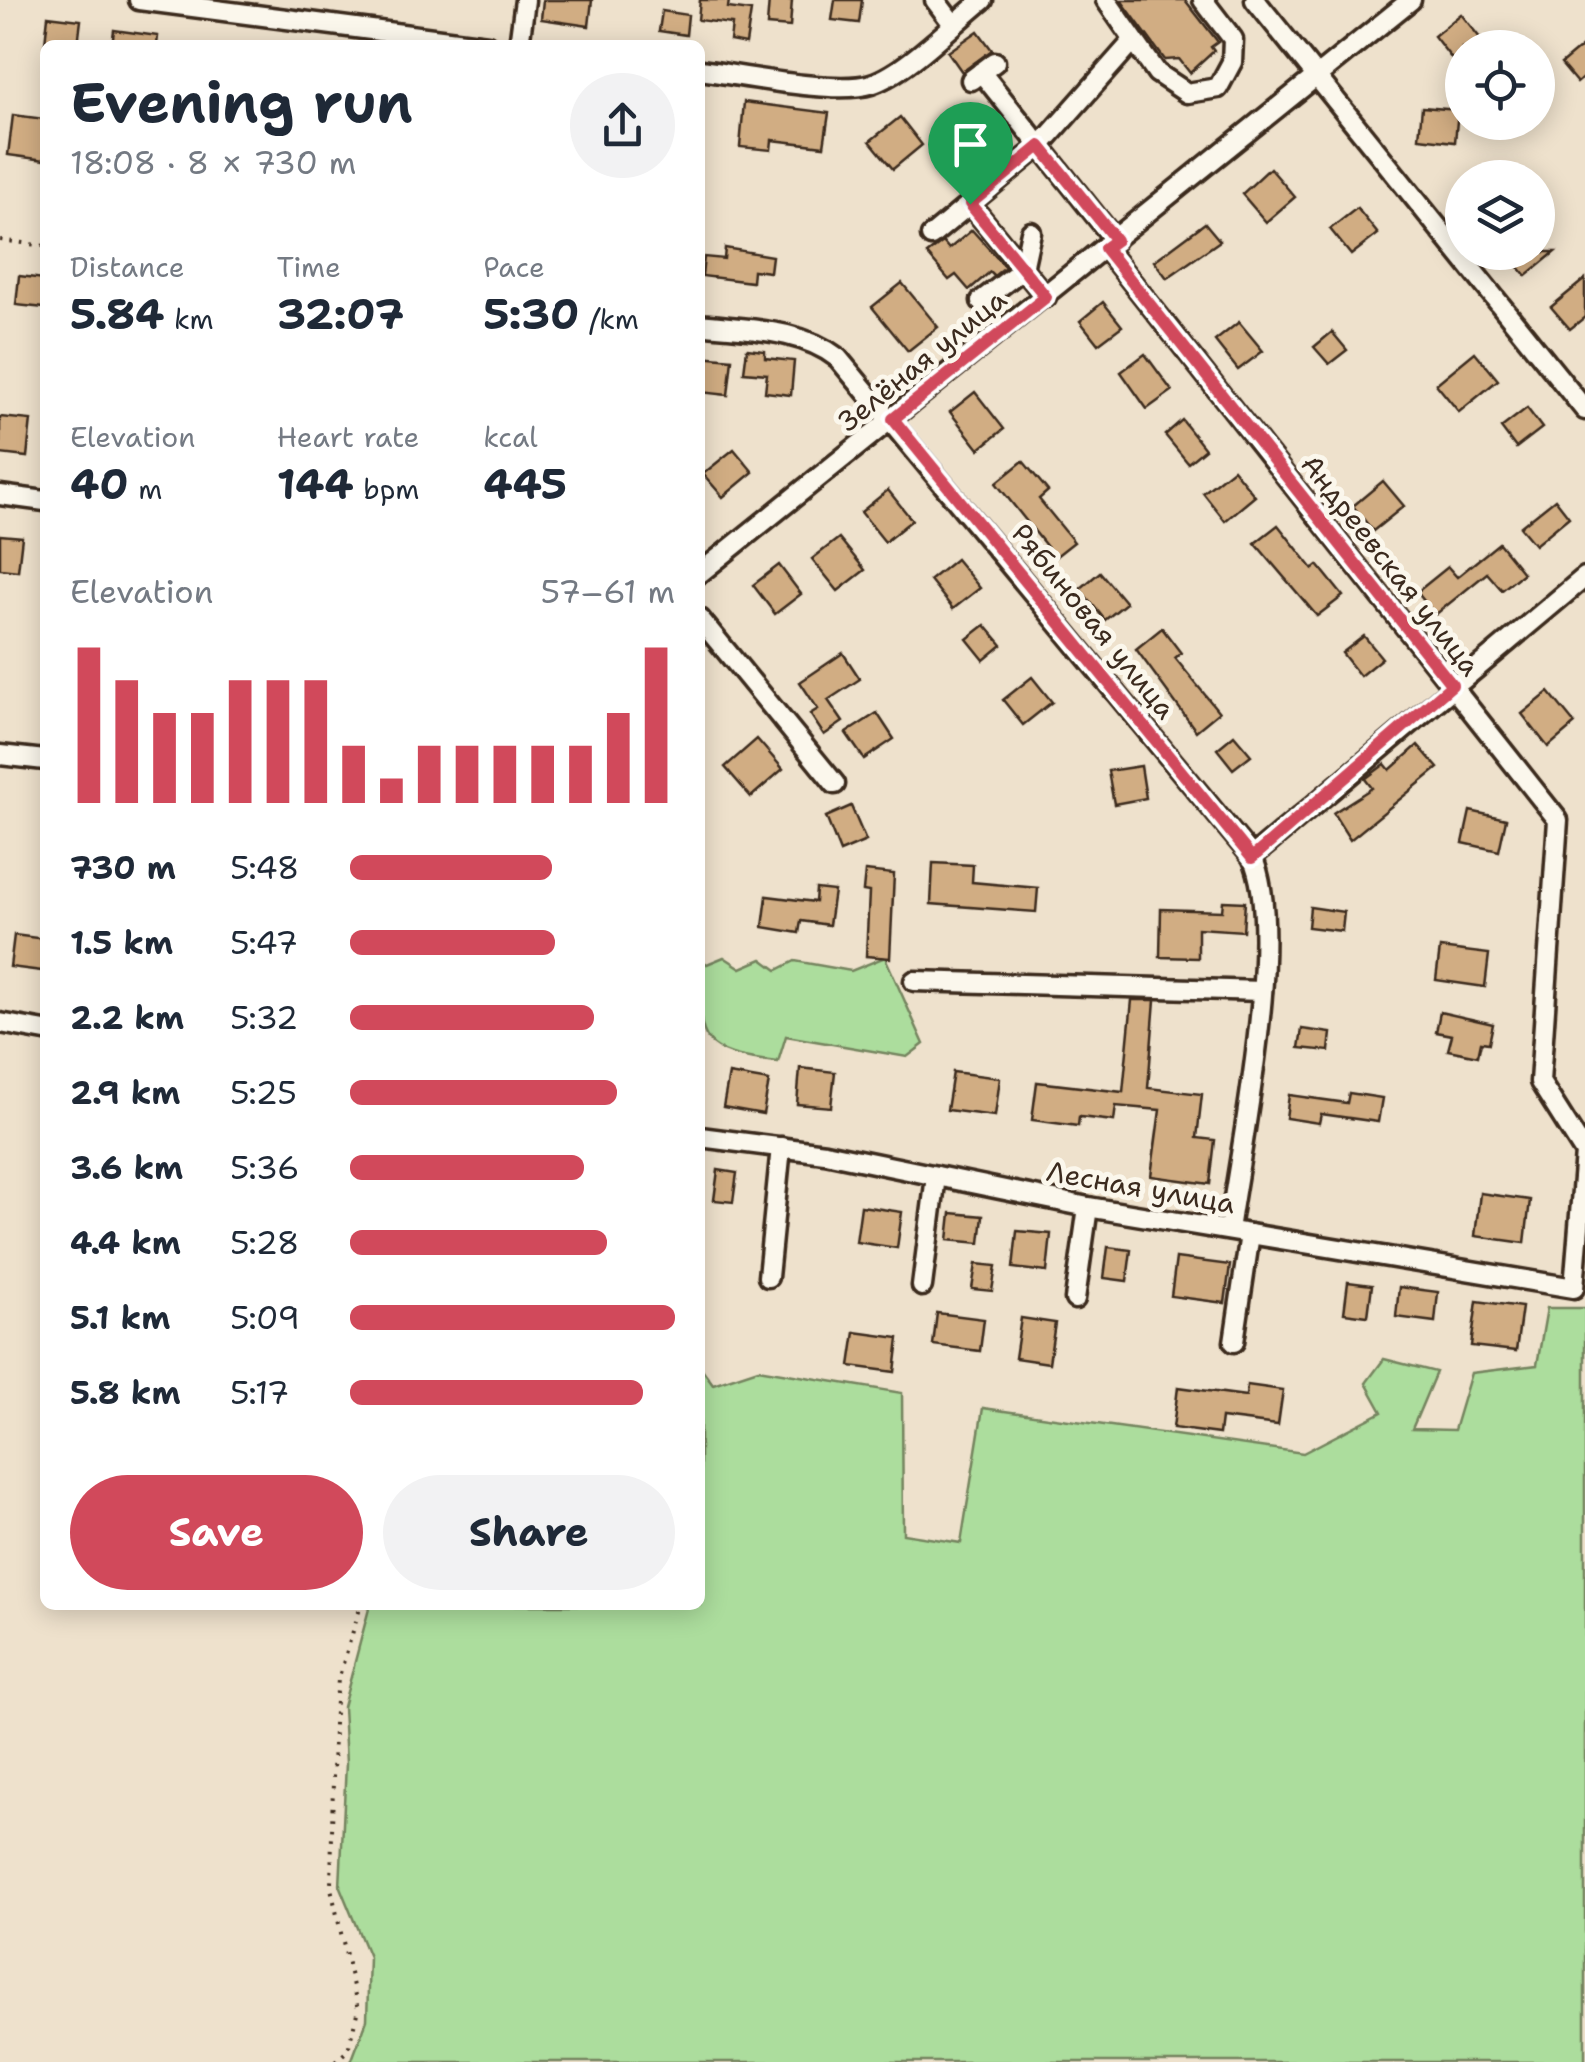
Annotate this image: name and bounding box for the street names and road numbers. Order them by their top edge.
street label: Зелёная улица [830,280,1014,440]
street label: Андреевская улица [1293,446,1489,684]
street label: Рябиновая улица [1003,515,1185,727]
street label: Лесная улица [1044,1152,1238,1222]

